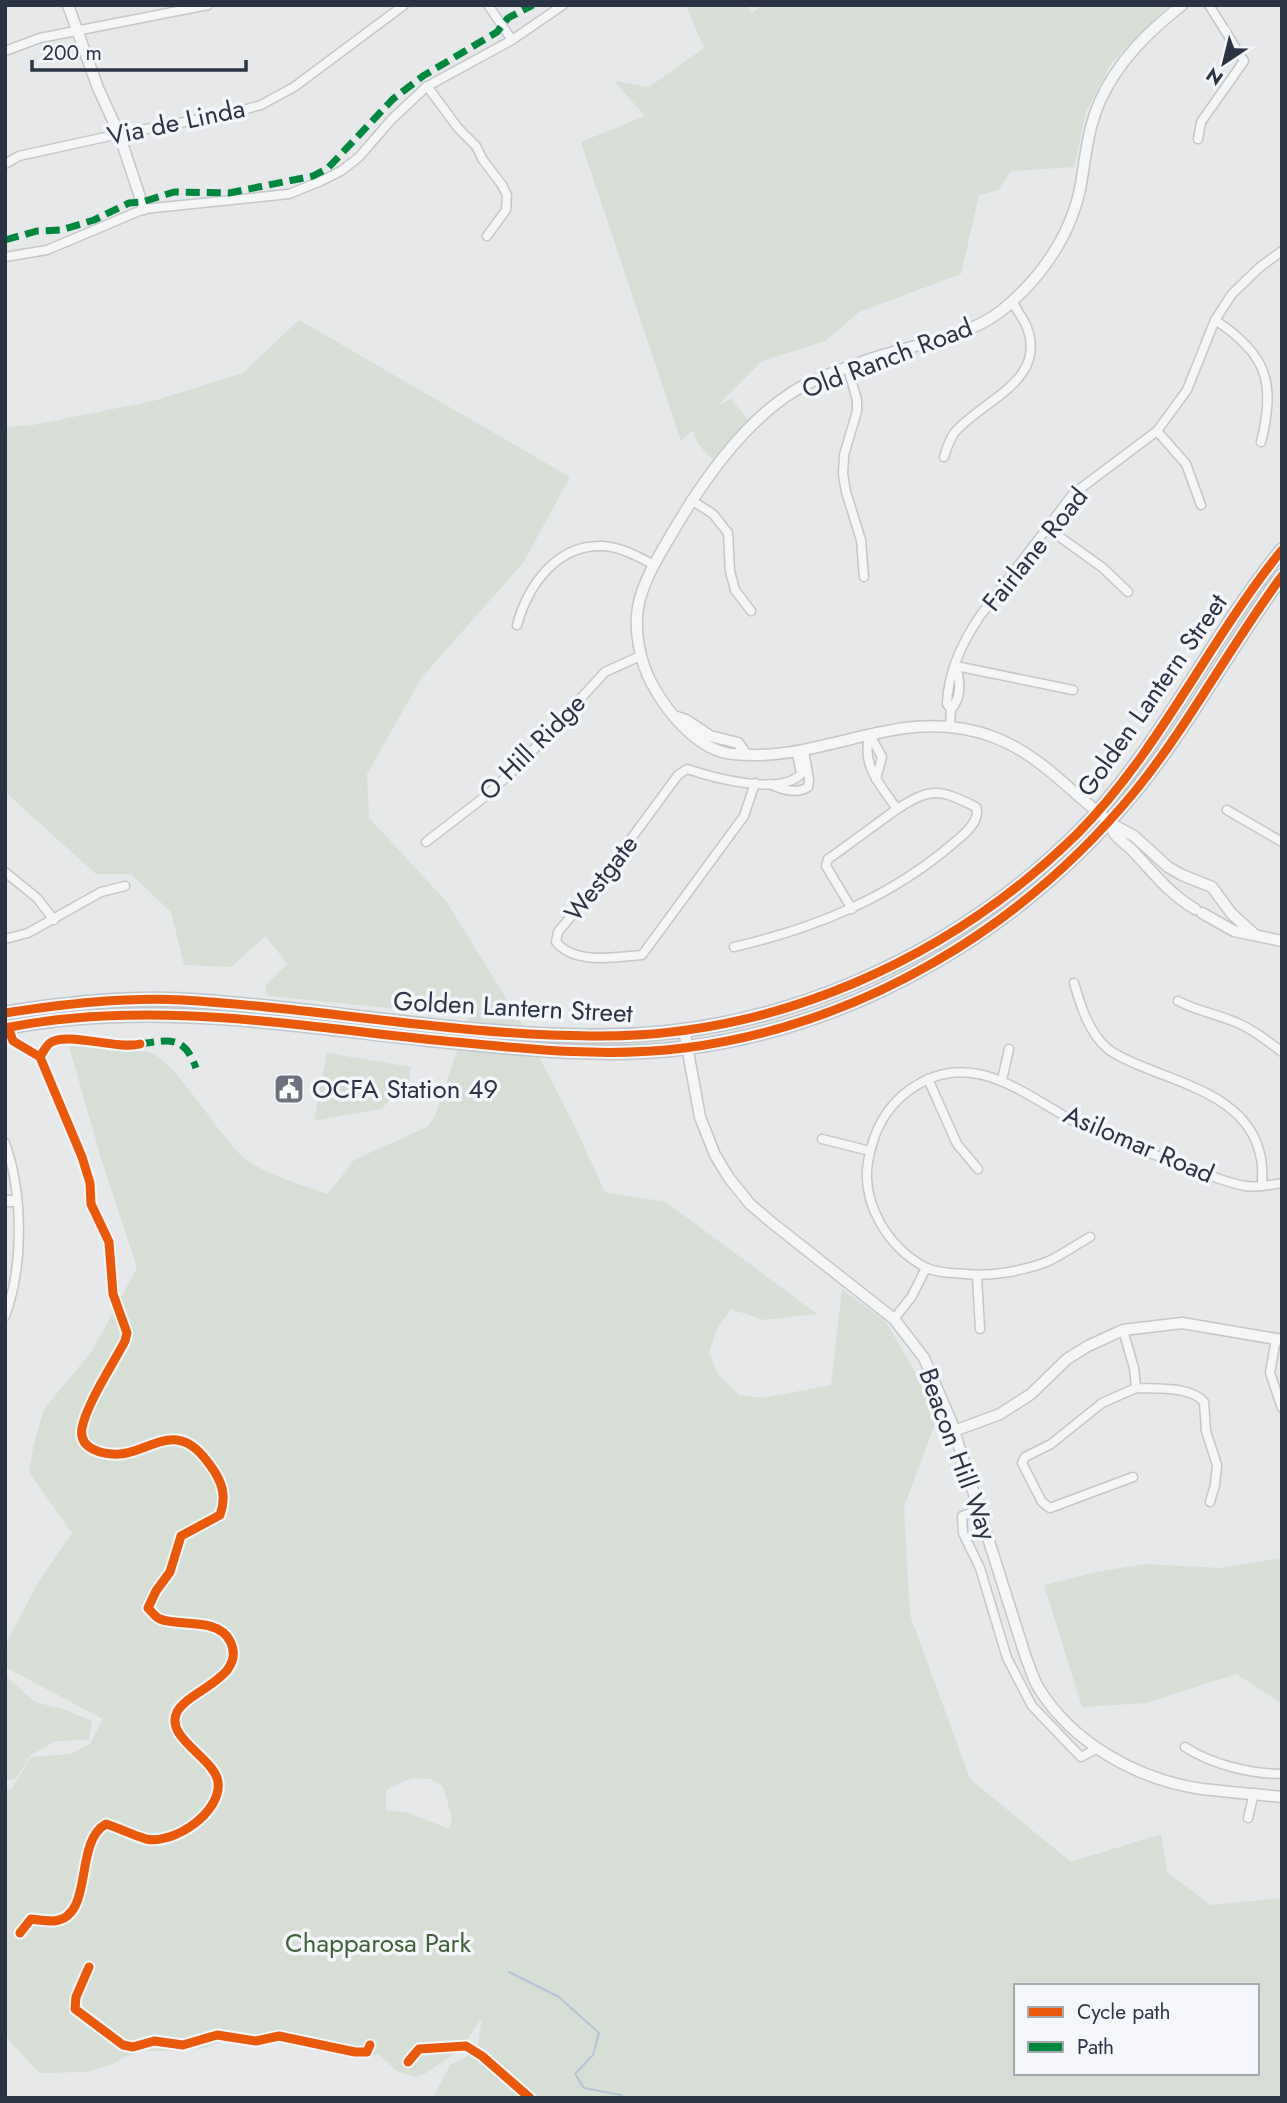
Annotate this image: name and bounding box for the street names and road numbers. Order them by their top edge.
street label: Via de Linda [104,89,248,155]
street label: Old Ranch Road [796,308,978,408]
street label: Fairlane Road [973,479,1097,619]
street label: Golden Lantern Street [1068,585,1237,804]
street label: O Hill Ridge [470,685,594,809]
street label: Westgate [555,827,647,929]
street label: Golden Lantern Street [392,982,635,1032]
street label: Asilomar Road [1058,1095,1220,1193]
street label: Beacon Hill Way [909,1363,1007,1546]

